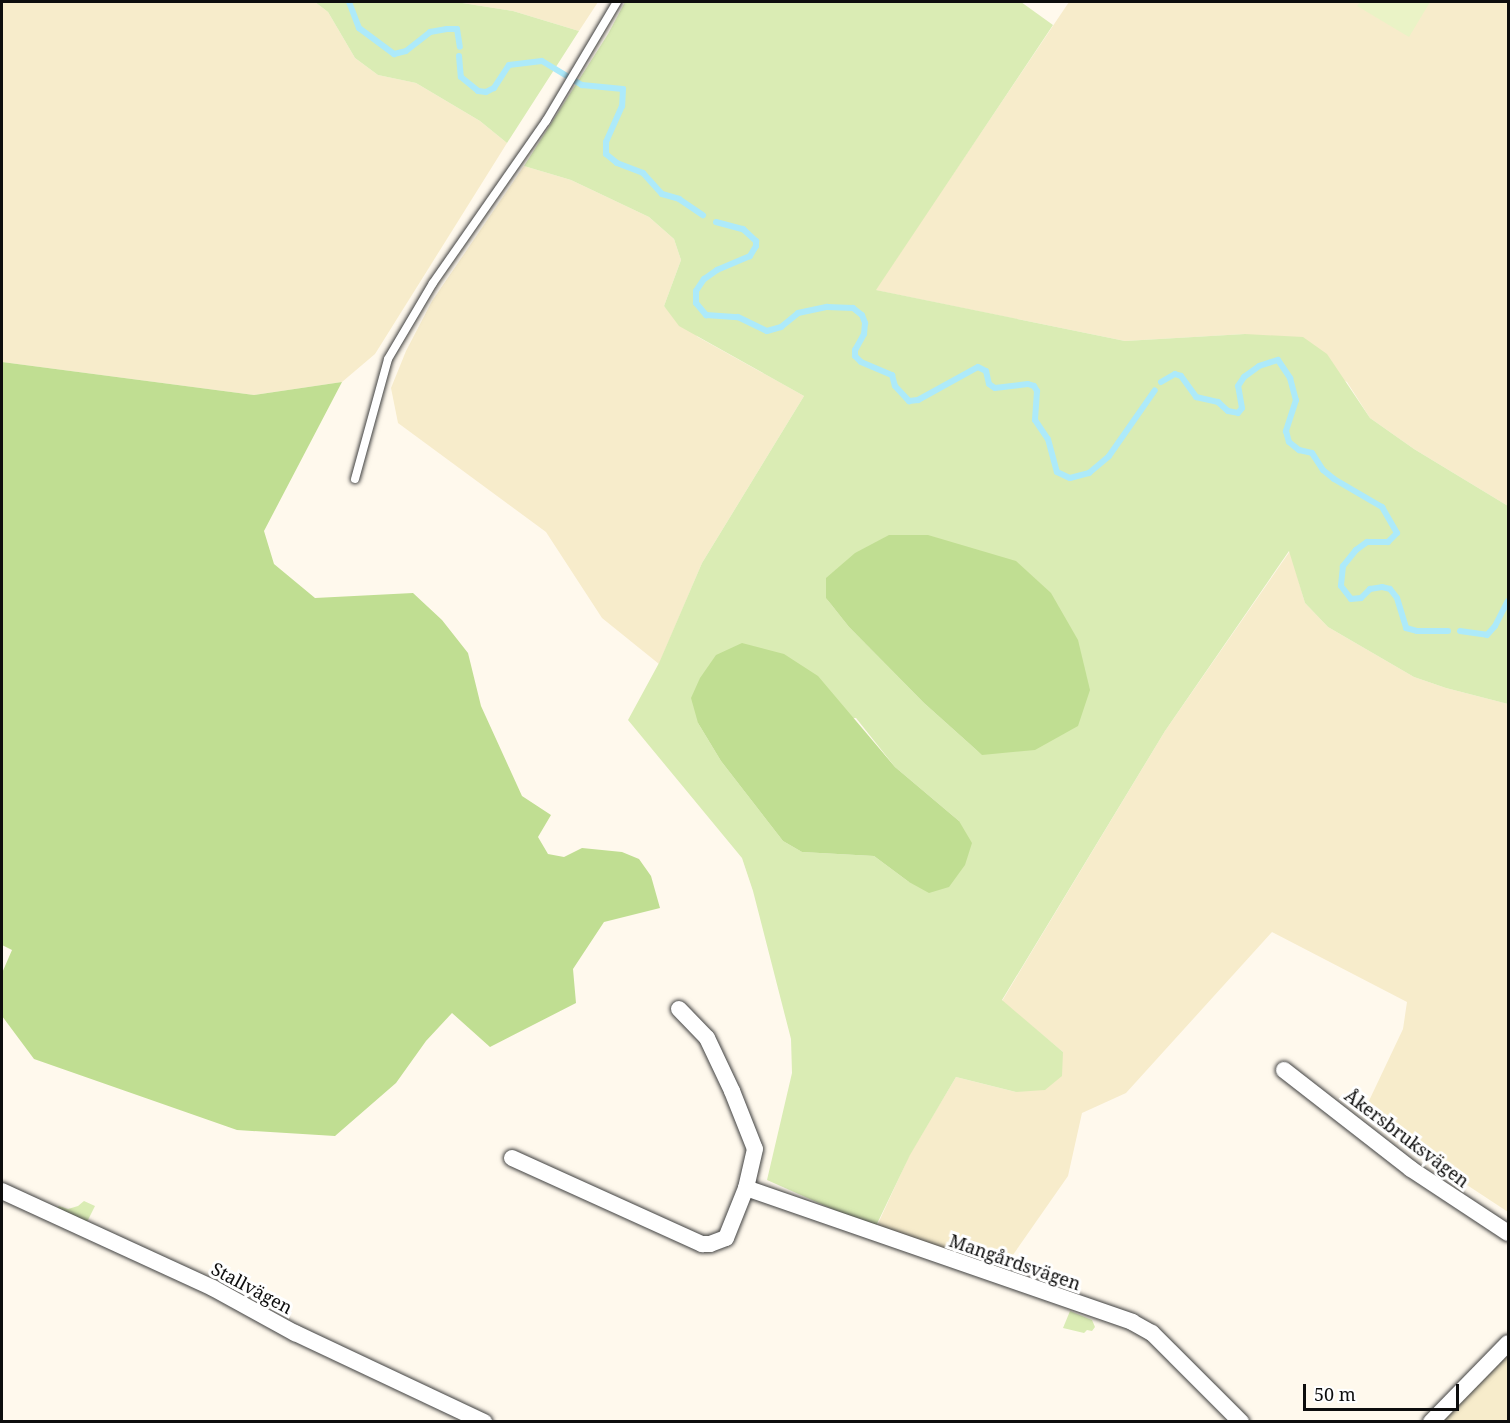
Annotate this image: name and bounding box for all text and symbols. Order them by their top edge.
street label: Åkersbruksvägen [1341,1084,1473,1192]
street label: Mangårdsvägen [946,1229,1084,1295]
street label: Stallvägen [208,1258,296,1318]
scale bar [1306,1372,1462,1410]
text: 50 m [1314,1382,1356,1406]

